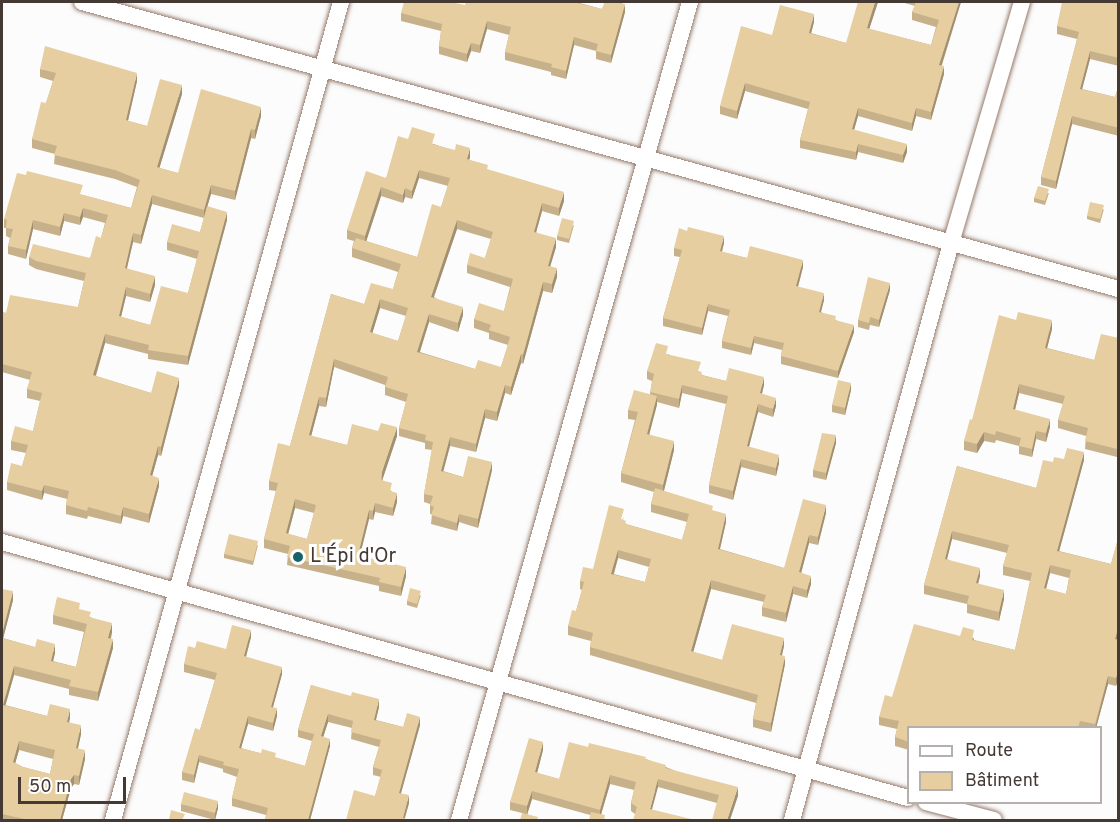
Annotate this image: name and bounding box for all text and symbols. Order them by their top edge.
place label: L'Épi d'Or [310,545,396,569]
marker: L'Épi d'Or [291,550,305,564]
legend [907,726,1102,804]
text: Route [965,740,1013,763]
scale bar [21,765,129,803]
text: Bâtiment [965,770,1039,793]
text: 50 m [29,776,71,799]

